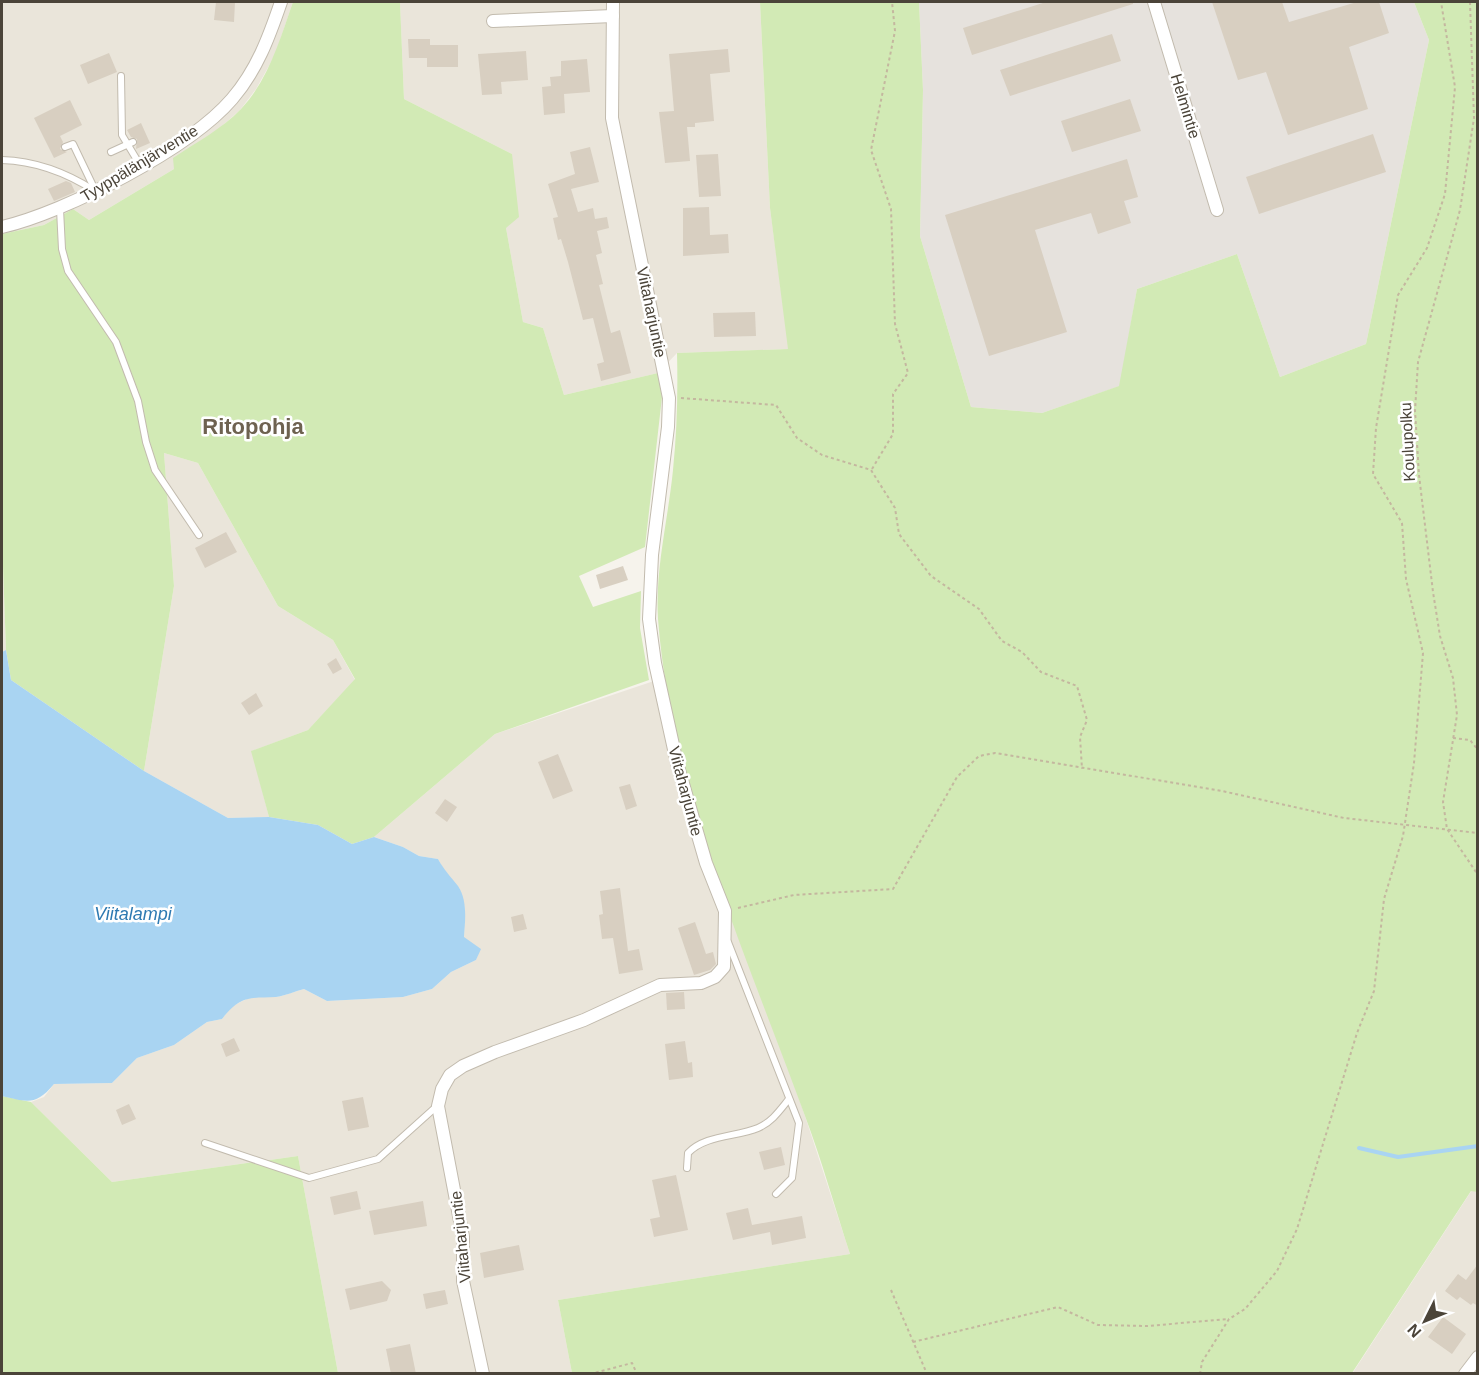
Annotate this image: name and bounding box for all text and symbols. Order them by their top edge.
street label: Helmintie [1168,72,1203,141]
street label: Tyyppälänjärventie [78,122,201,205]
street label: Viitaharjuntie [634,265,669,359]
street label: Koulupolku [1397,402,1418,482]
district label: Ritopohja [202,414,304,439]
street label: Viitaharjuntie [665,744,706,838]
water label: Viitalampi [94,904,173,924]
street label: Viitaharjuntie [447,1190,474,1284]
north arrow [1395,1291,1455,1351]
text: N [1404,1321,1425,1341]

